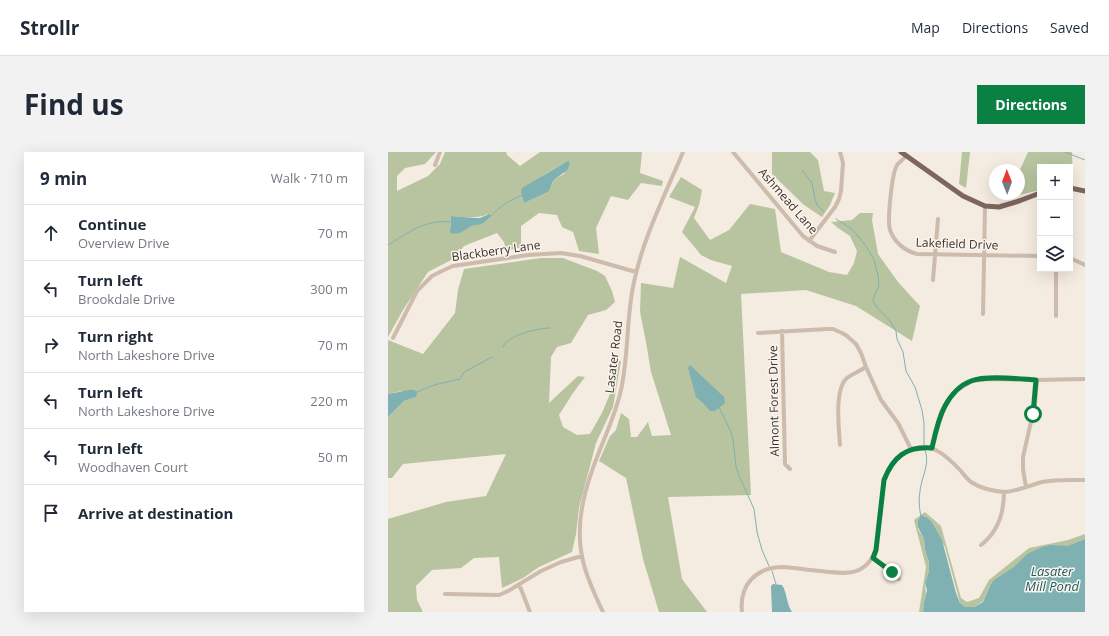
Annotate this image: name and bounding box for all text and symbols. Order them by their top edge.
text: Strollr [20,15,79,41]
text: Map [911,18,940,37]
text: Directions [962,18,1028,37]
text: Saved [1050,18,1089,37]
text: Find us [24,85,124,123]
button: Directions [977,85,1085,124]
street label: Ashmead Lane [755,164,822,238]
north arrow [989,164,1025,200]
map controls [1037,164,1073,272]
button: + [1037,164,1073,200]
text: 9 min [40,167,87,190]
text: Walk · 710 m [271,169,348,187]
button: − [1037,200,1073,236]
text: Continue [78,214,146,234]
icon: ahead [40,222,62,244]
text: 70 m [318,224,348,242]
text: Overview Drive [78,234,170,252]
street label: Lakefield Drive [915,234,999,253]
street label: Blackberry Lane [450,236,542,265]
button: layers [1037,236,1073,272]
text: Turn left [78,270,143,290]
icon: left [40,278,62,300]
text: 300 m [310,280,348,298]
text: Brookdale Drive [78,290,175,308]
street label: Lasater Road [601,320,626,394]
text: Turn right [78,326,153,346]
icon: right [40,334,62,356]
text: 70 m [318,336,348,354]
street label: Almont Forest Drive [764,345,783,457]
text: North Lakeshore Drive [78,346,215,364]
text: Turn left [78,382,143,402]
icon: left [40,390,62,412]
text: 220 m [310,392,348,410]
text: North Lakeshore Drive [78,402,215,420]
route start [1024,405,1042,423]
text: Turn left [78,438,143,458]
icon: left [40,446,62,468]
text: 50 m [318,448,348,466]
text: Woodhaven Court [78,458,188,476]
icon: arrive [40,502,62,524]
text: Arrive at destination [78,503,233,523]
water label: Lasater Mill Pond [1025,562,1079,595]
route end [883,563,901,581]

